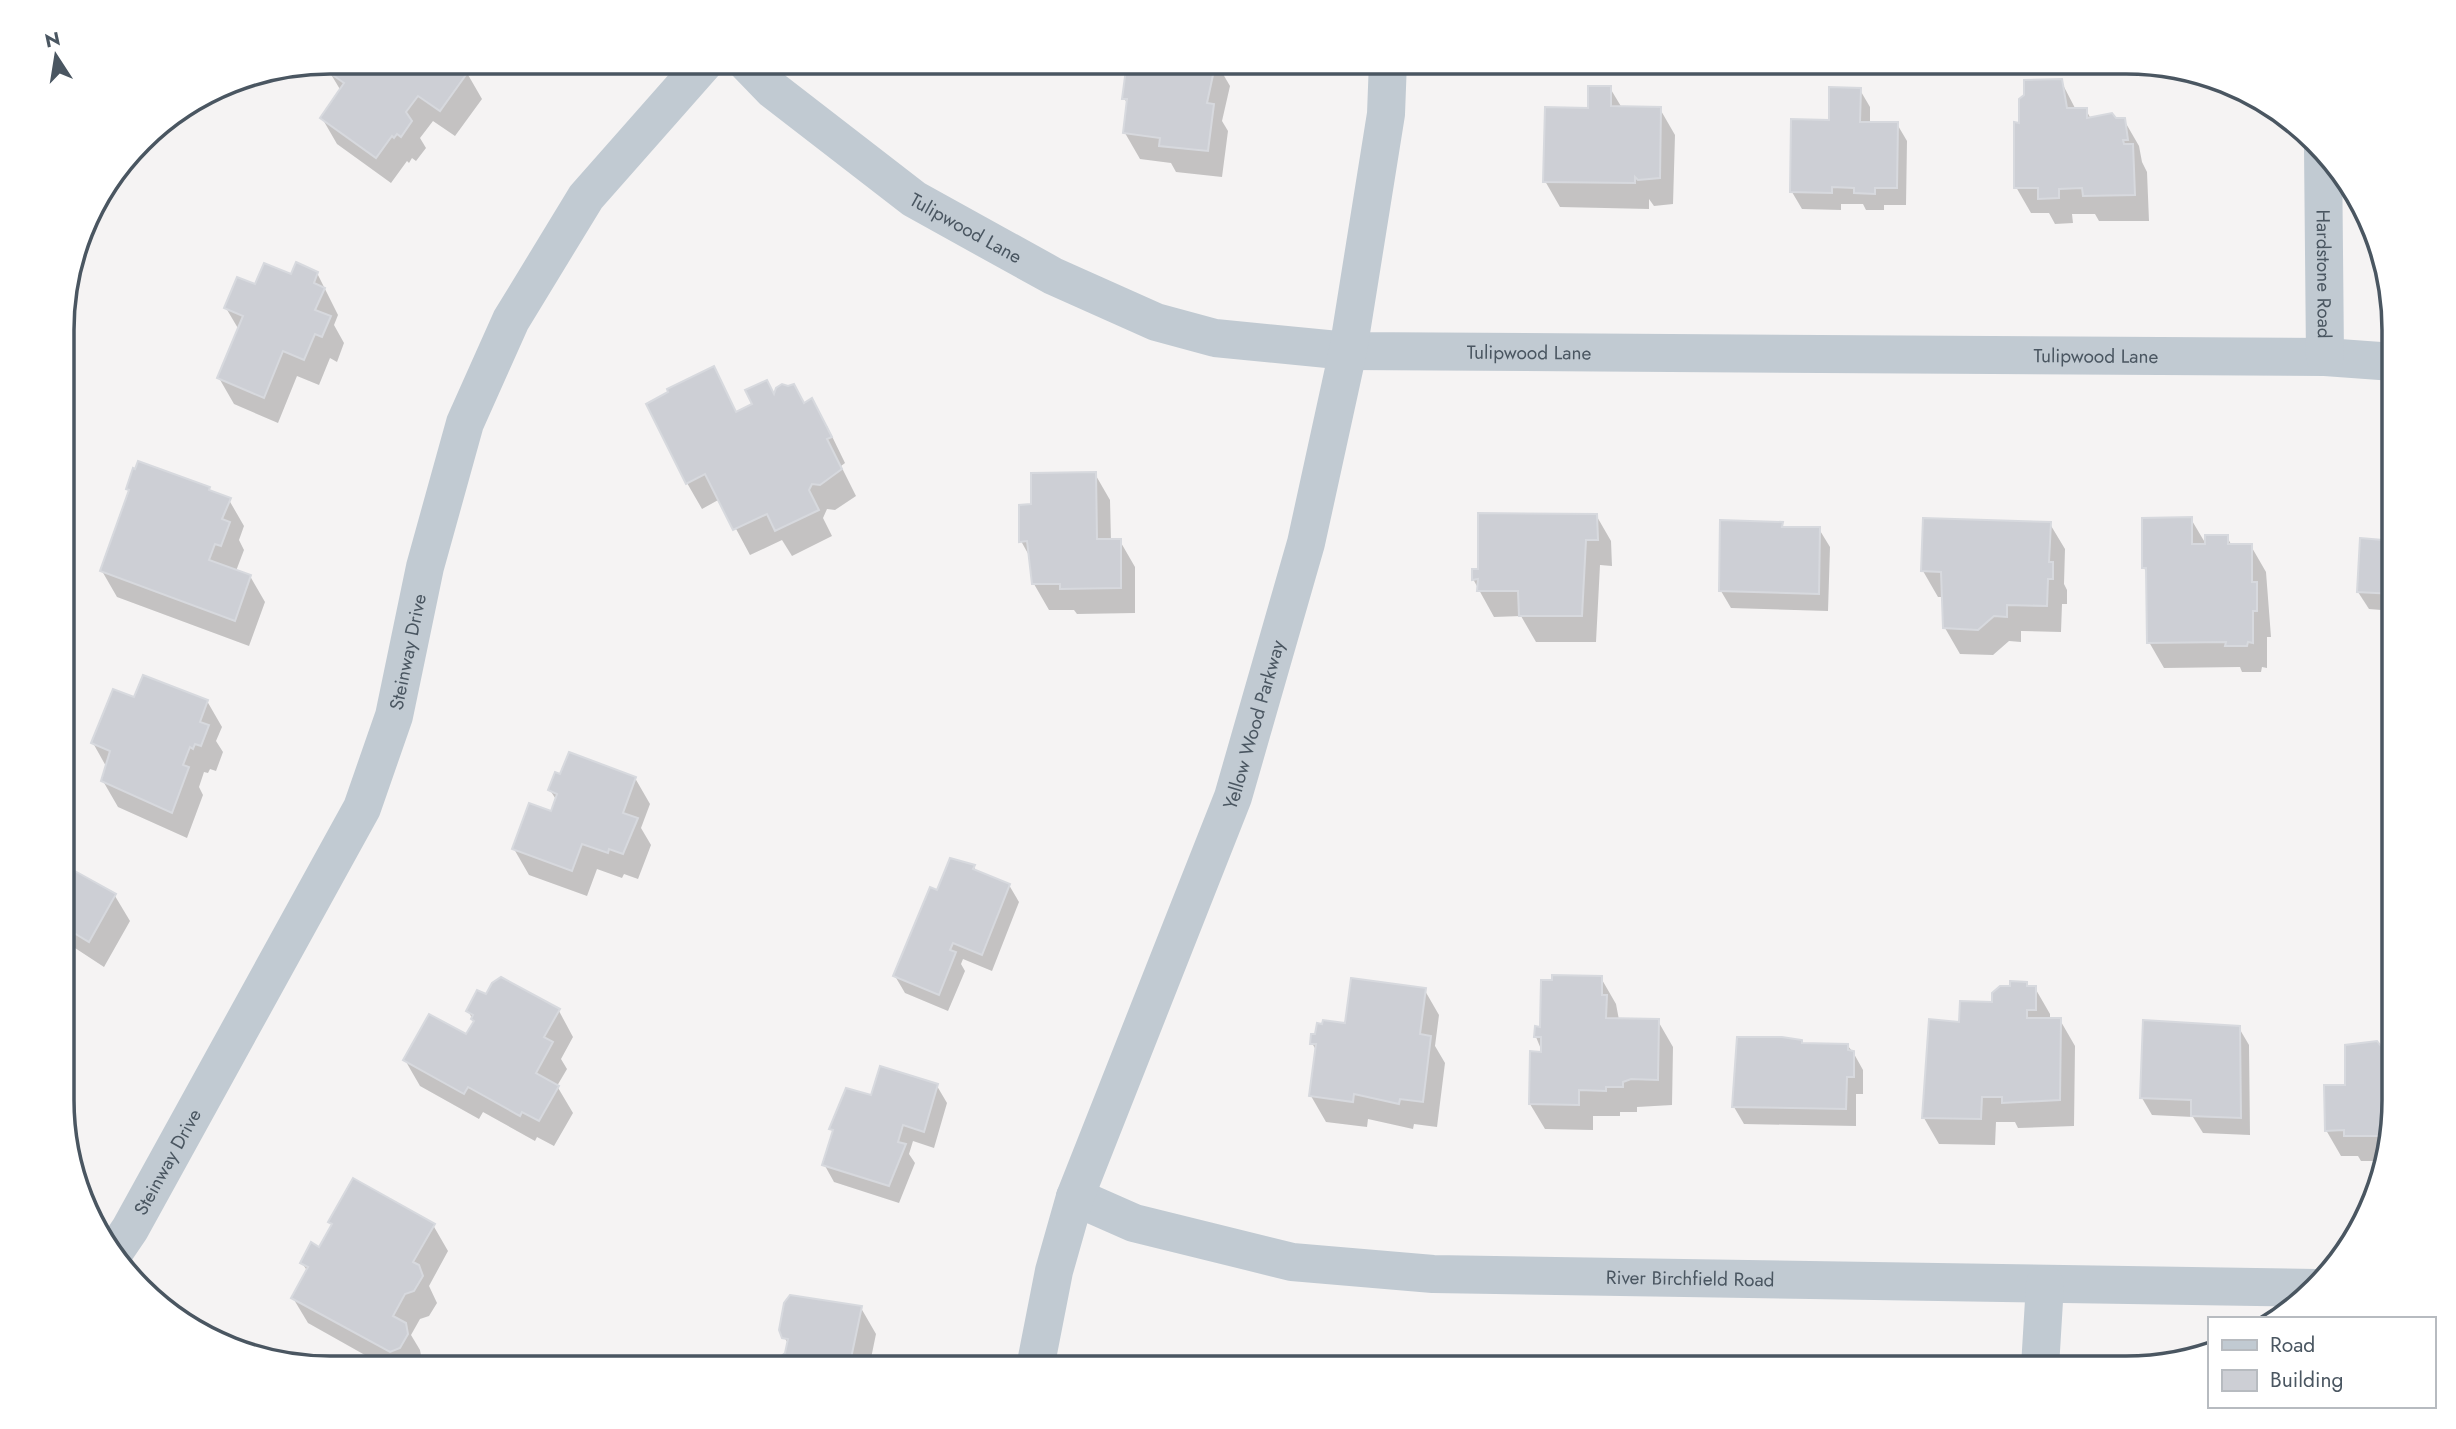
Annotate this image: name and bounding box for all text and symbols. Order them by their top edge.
north arrow [21,21,91,91]
text: N [42,25,63,55]
street label: Tulipwood Lane [905,186,1027,270]
street label: Hardstone Road [2310,209,2338,339]
street label: Tulipwood Lane [1467,338,1592,366]
street label: Tulipwood Lane [2034,342,2159,369]
street label: Steinway Drive [382,591,433,712]
street label: Yellow Wood Parkway [1216,636,1291,814]
street label: Steinway Drive [127,1103,207,1220]
street label: River Birchfield Road [1606,1263,1775,1293]
legend [2208,1317,2435,1408]
text: Road [2270,1330,2315,1360]
text: Building [2270,1365,2343,1395]

